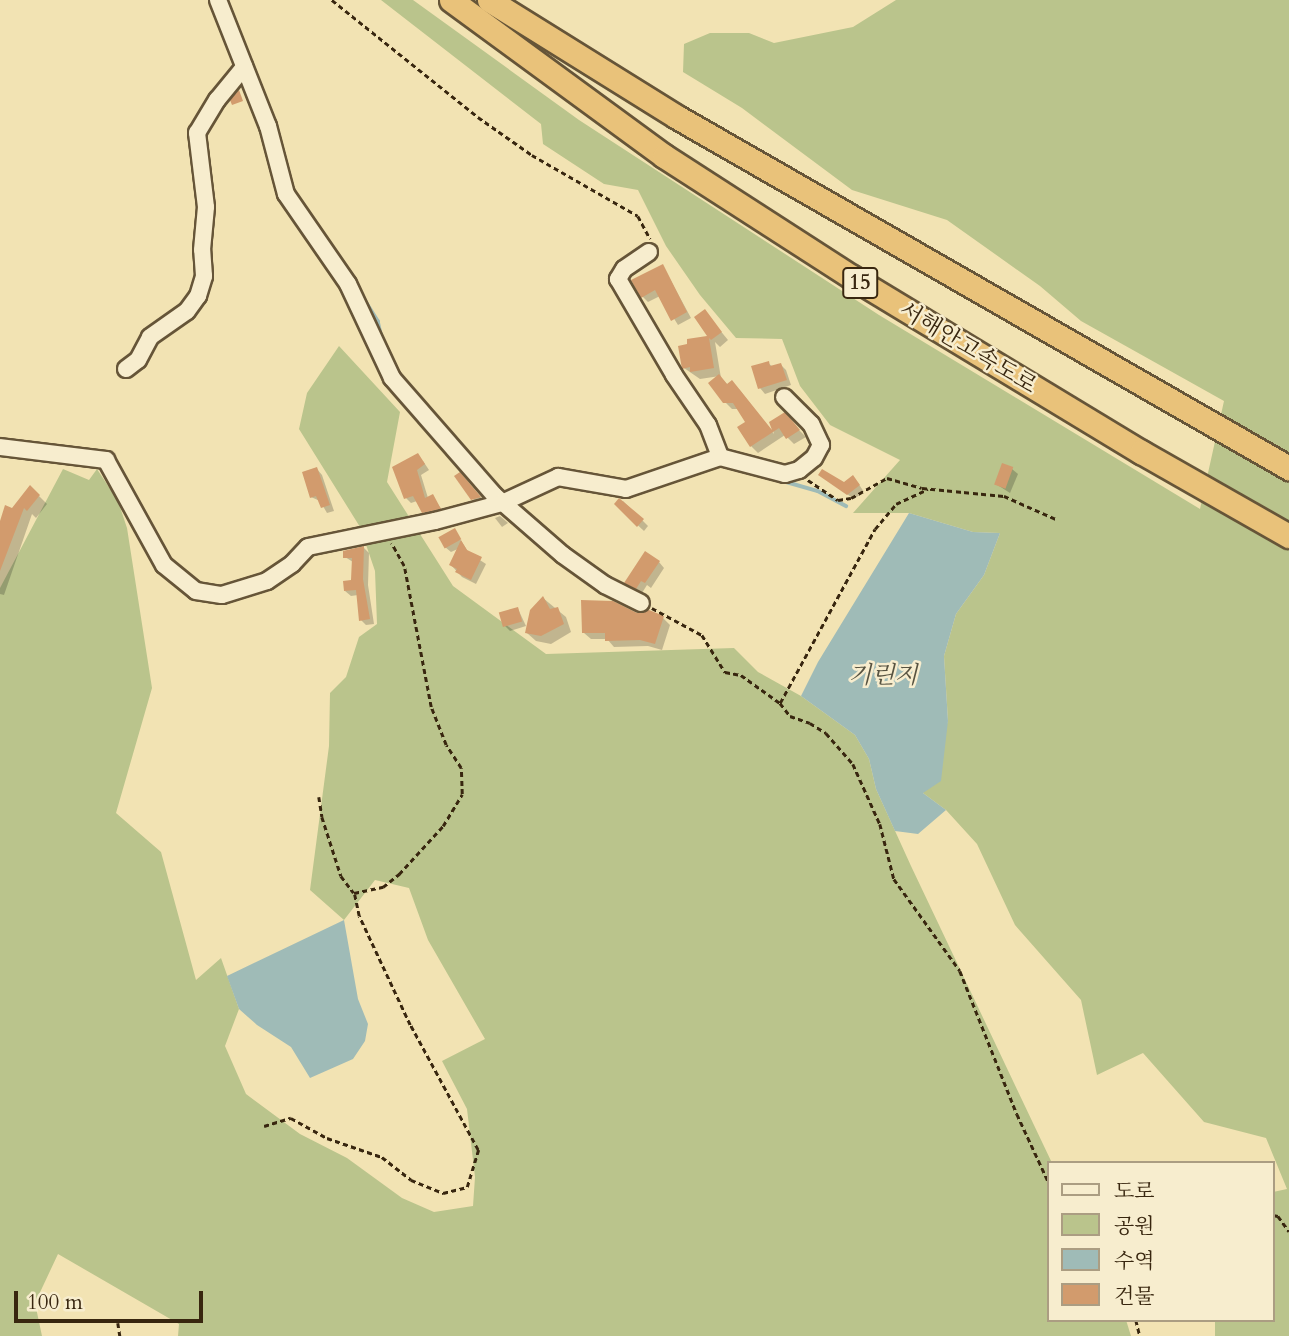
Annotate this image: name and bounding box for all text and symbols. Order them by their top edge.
road number: 15 [841,266,879,300]
street label: 서해안고속도로 [894,296,1042,400]
water label: 기린지 [848,662,918,690]
legend [1048,1161,1275,1322]
text: 도로 [1114,1177,1155,1206]
text: 공원 [1114,1212,1155,1241]
text: 수역 [1114,1247,1155,1276]
scale bar [18,1276,206,1320]
text: 건물 [1114,1282,1155,1311]
text: 100 m [27,1288,83,1317]

